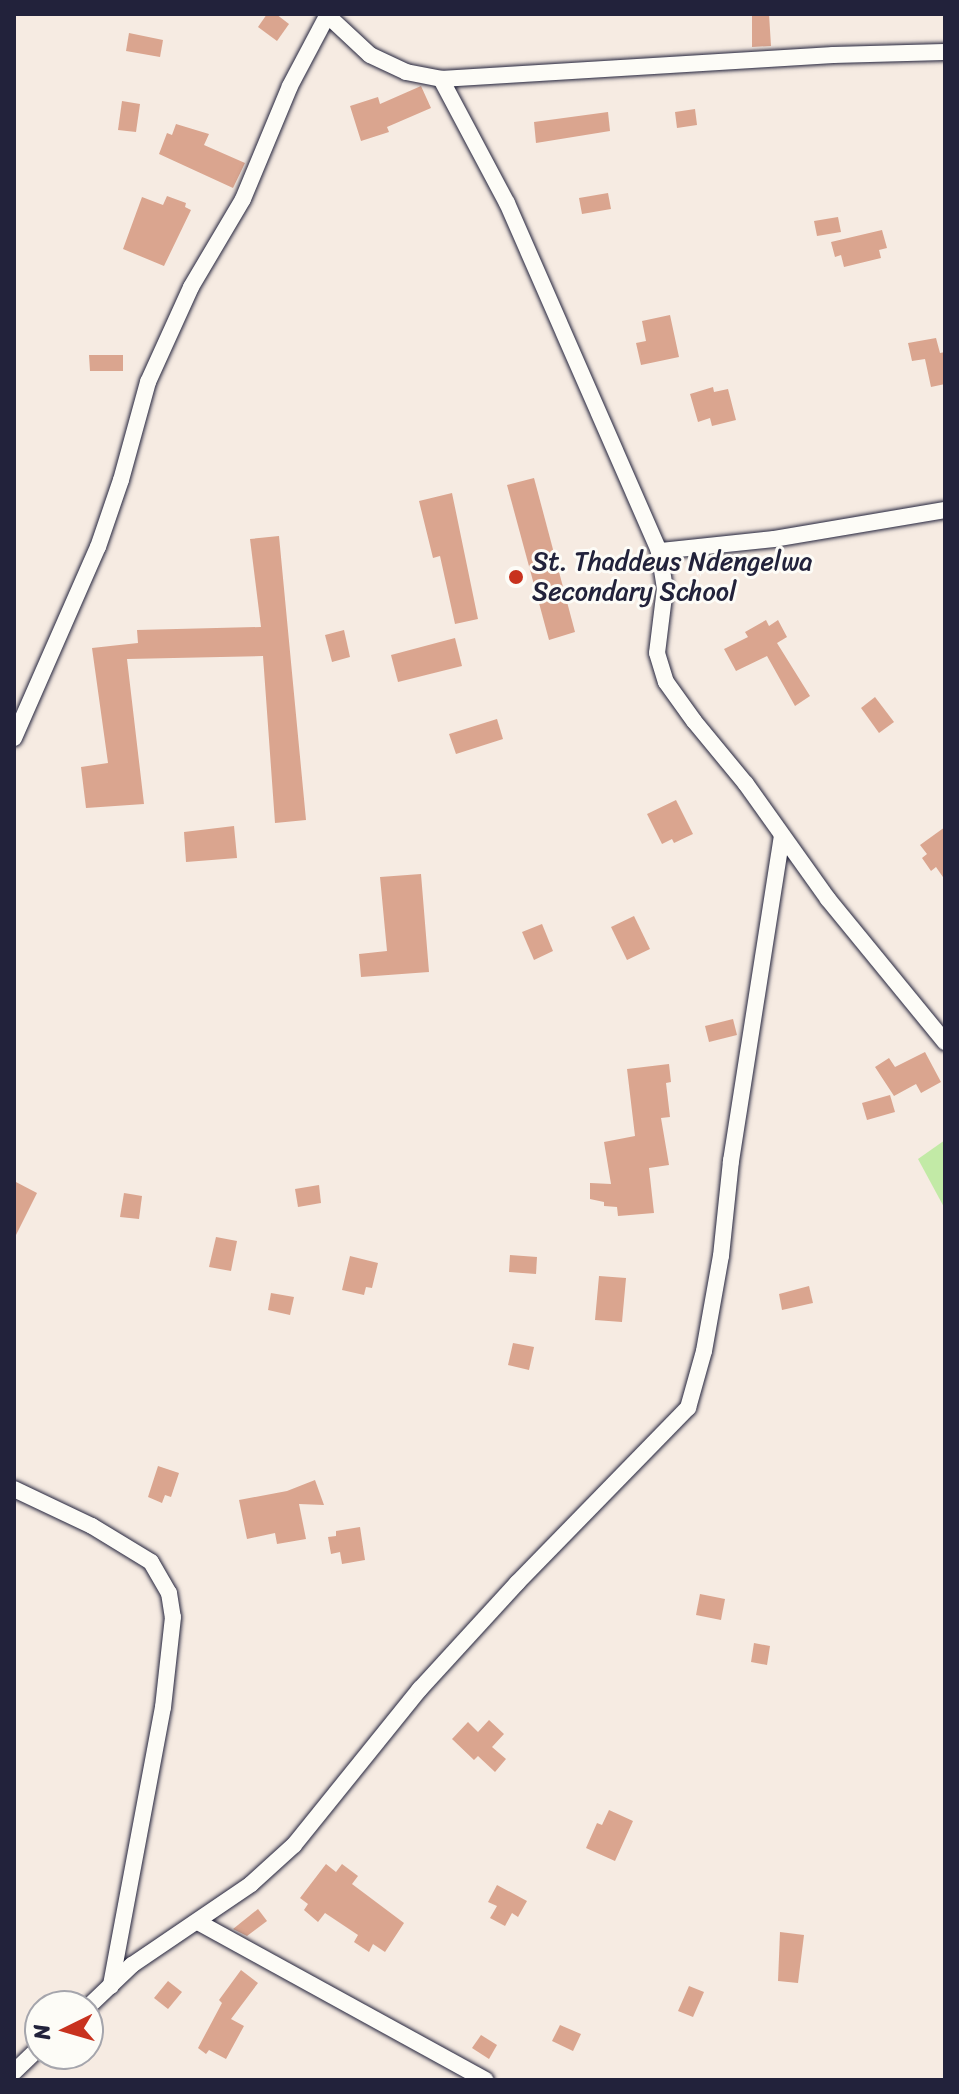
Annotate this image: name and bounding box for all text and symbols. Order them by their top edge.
place label: St. Thaddeus Ndengelwa Secondary School [532,546,813,608]
marker: St. Thaddeus Ndengelwa Secondary School [507,568,525,586]
north arrow [24,1990,104,2070]
text: N [21,2023,62,2041]

